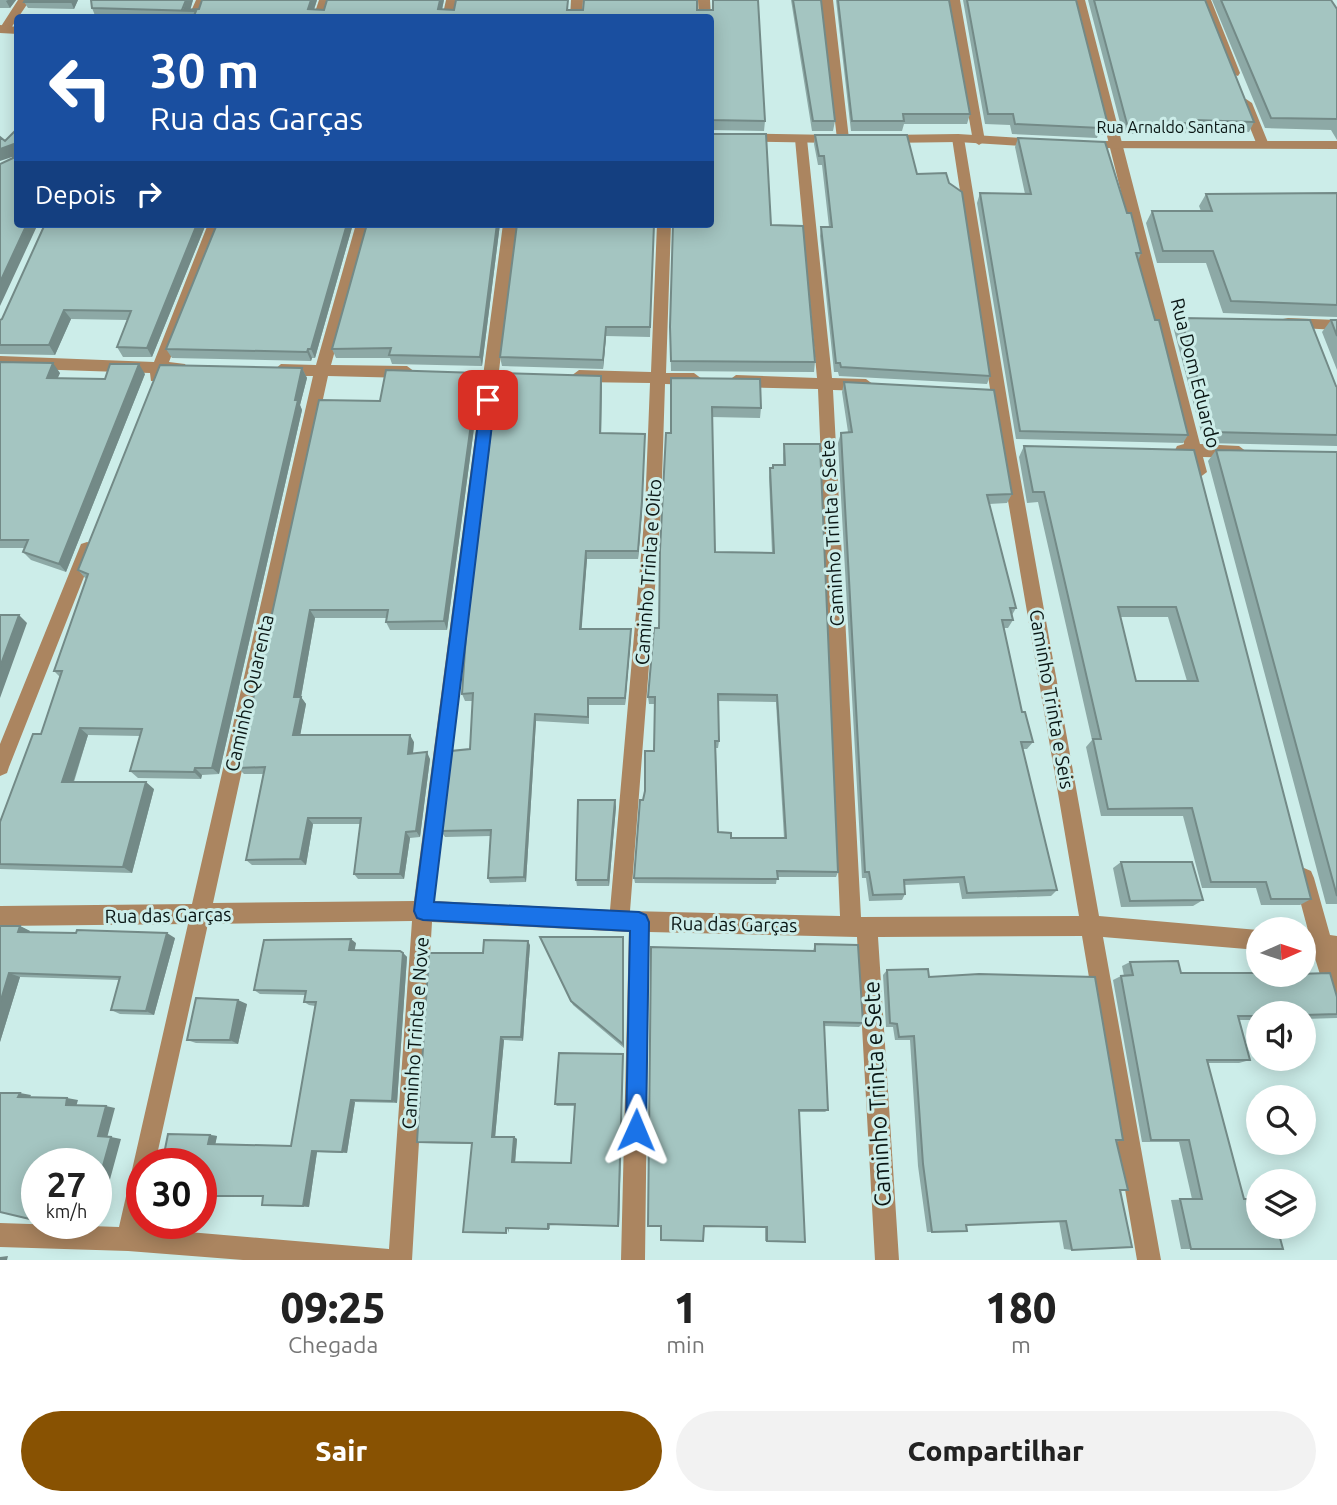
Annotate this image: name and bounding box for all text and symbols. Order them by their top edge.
icon: left [35,42,126,133]
text: 30 m [150,42,259,97]
text: Rua das Garças [150,100,363,136]
street label: Rua Arnaldo Santana [1097,118,1246,136]
icon: right [130,175,168,213]
text: Depois [35,180,116,209]
street label: Rua Dom Eduardo [1167,296,1225,450]
pin [458,370,518,430]
icon: arrive [469,381,507,419]
street label: Caminho Trinta e Sete [816,439,848,627]
street label: Caminho Trinta e Oito [631,478,665,666]
street label: Caminho Trinta e Seis [1025,608,1079,790]
street label: Caminho Quarenta [220,612,278,774]
street label: Rua das Garças [105,903,231,927]
street label: Rua das Garças [671,912,797,936]
north arrow [1246,917,1316,987]
map controls [1246,917,1316,1239]
street label: Caminho Trinta e Nove [397,936,433,1130]
street label: Caminho Trinta e Sete [858,980,895,1208]
button: sound [1246,1001,1316,1071]
button: search [1246,1085,1316,1155]
position arrow [599,1093,673,1167]
speed limit sign: 30 [126,1148,217,1239]
text: 27 [47,1164,86,1204]
button: layers [1246,1169,1316,1239]
text: km/h [46,1201,87,1221]
text: 09:25 [281,1284,386,1331]
text: 1 [674,1284,697,1331]
text: 180 [985,1284,1056,1331]
text: Chegada [288,1332,378,1357]
text: min [666,1332,705,1357]
text: m [1011,1332,1031,1357]
button: Sair [21,1411,662,1491]
button: Compartilhar [676,1411,1316,1491]

